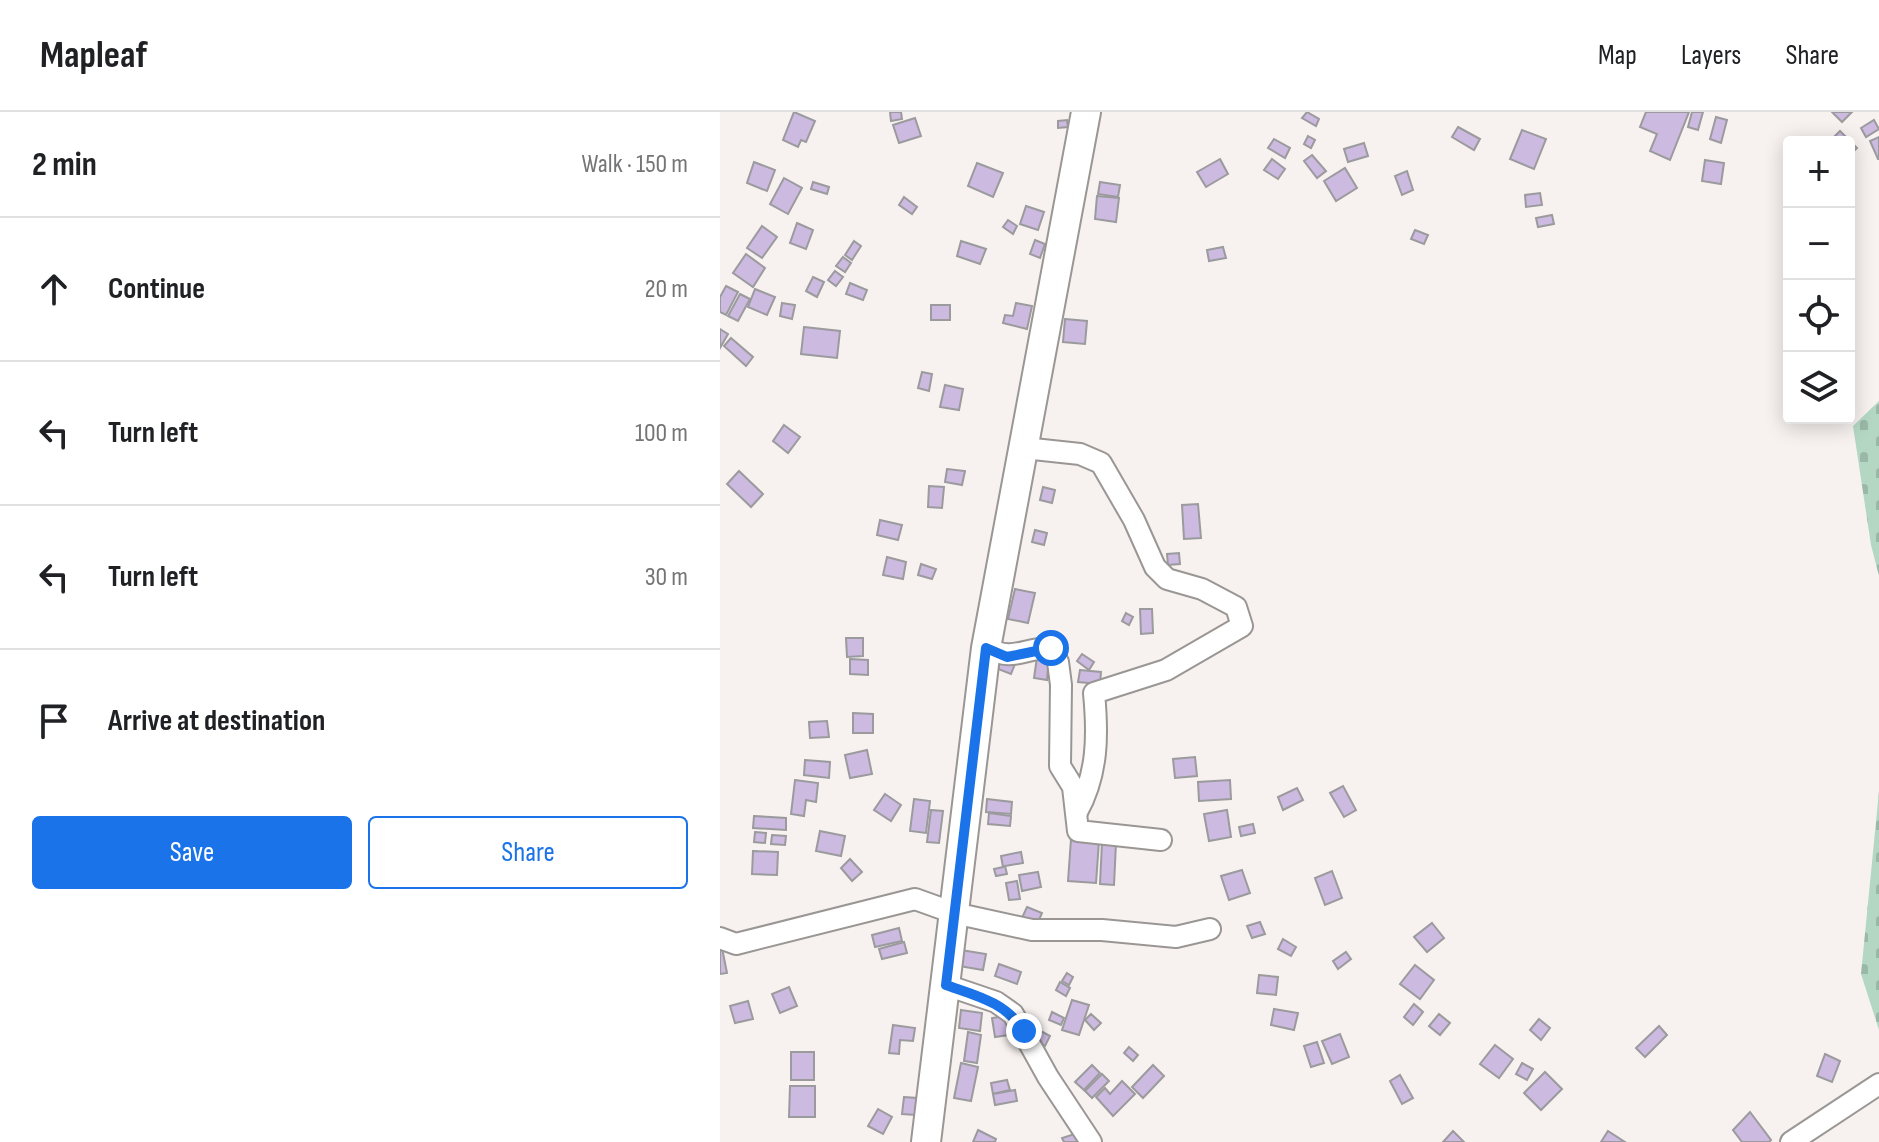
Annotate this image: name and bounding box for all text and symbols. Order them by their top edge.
text: Mapleaf [40,33,147,78]
text: Map [1598,39,1637,72]
text: Layers [1681,39,1741,72]
text: Share [1785,39,1839,72]
map controls [1783,136,1855,424]
button: + [1783,136,1855,208]
text: 2 min [32,144,97,185]
text: Walk · 150 m [582,149,688,180]
button: − [1783,208,1855,280]
icon: ahead [32,267,76,311]
text: Continue [108,271,205,307]
text: 20 m [645,274,688,305]
button: locate [1783,280,1855,352]
button: layers [1783,352,1855,424]
icon: left [32,411,76,455]
text: Turn left [108,415,198,451]
text: 100 m [635,418,688,449]
icon: left [32,555,76,599]
text: Turn left [108,559,198,595]
text: 30 m [645,562,688,593]
route start [1033,630,1069,666]
icon: arrive [32,699,76,743]
text: Arrive at destination [108,703,325,739]
button: Save [32,816,352,889]
button: Share [368,816,688,889]
route end [1006,1013,1042,1049]

